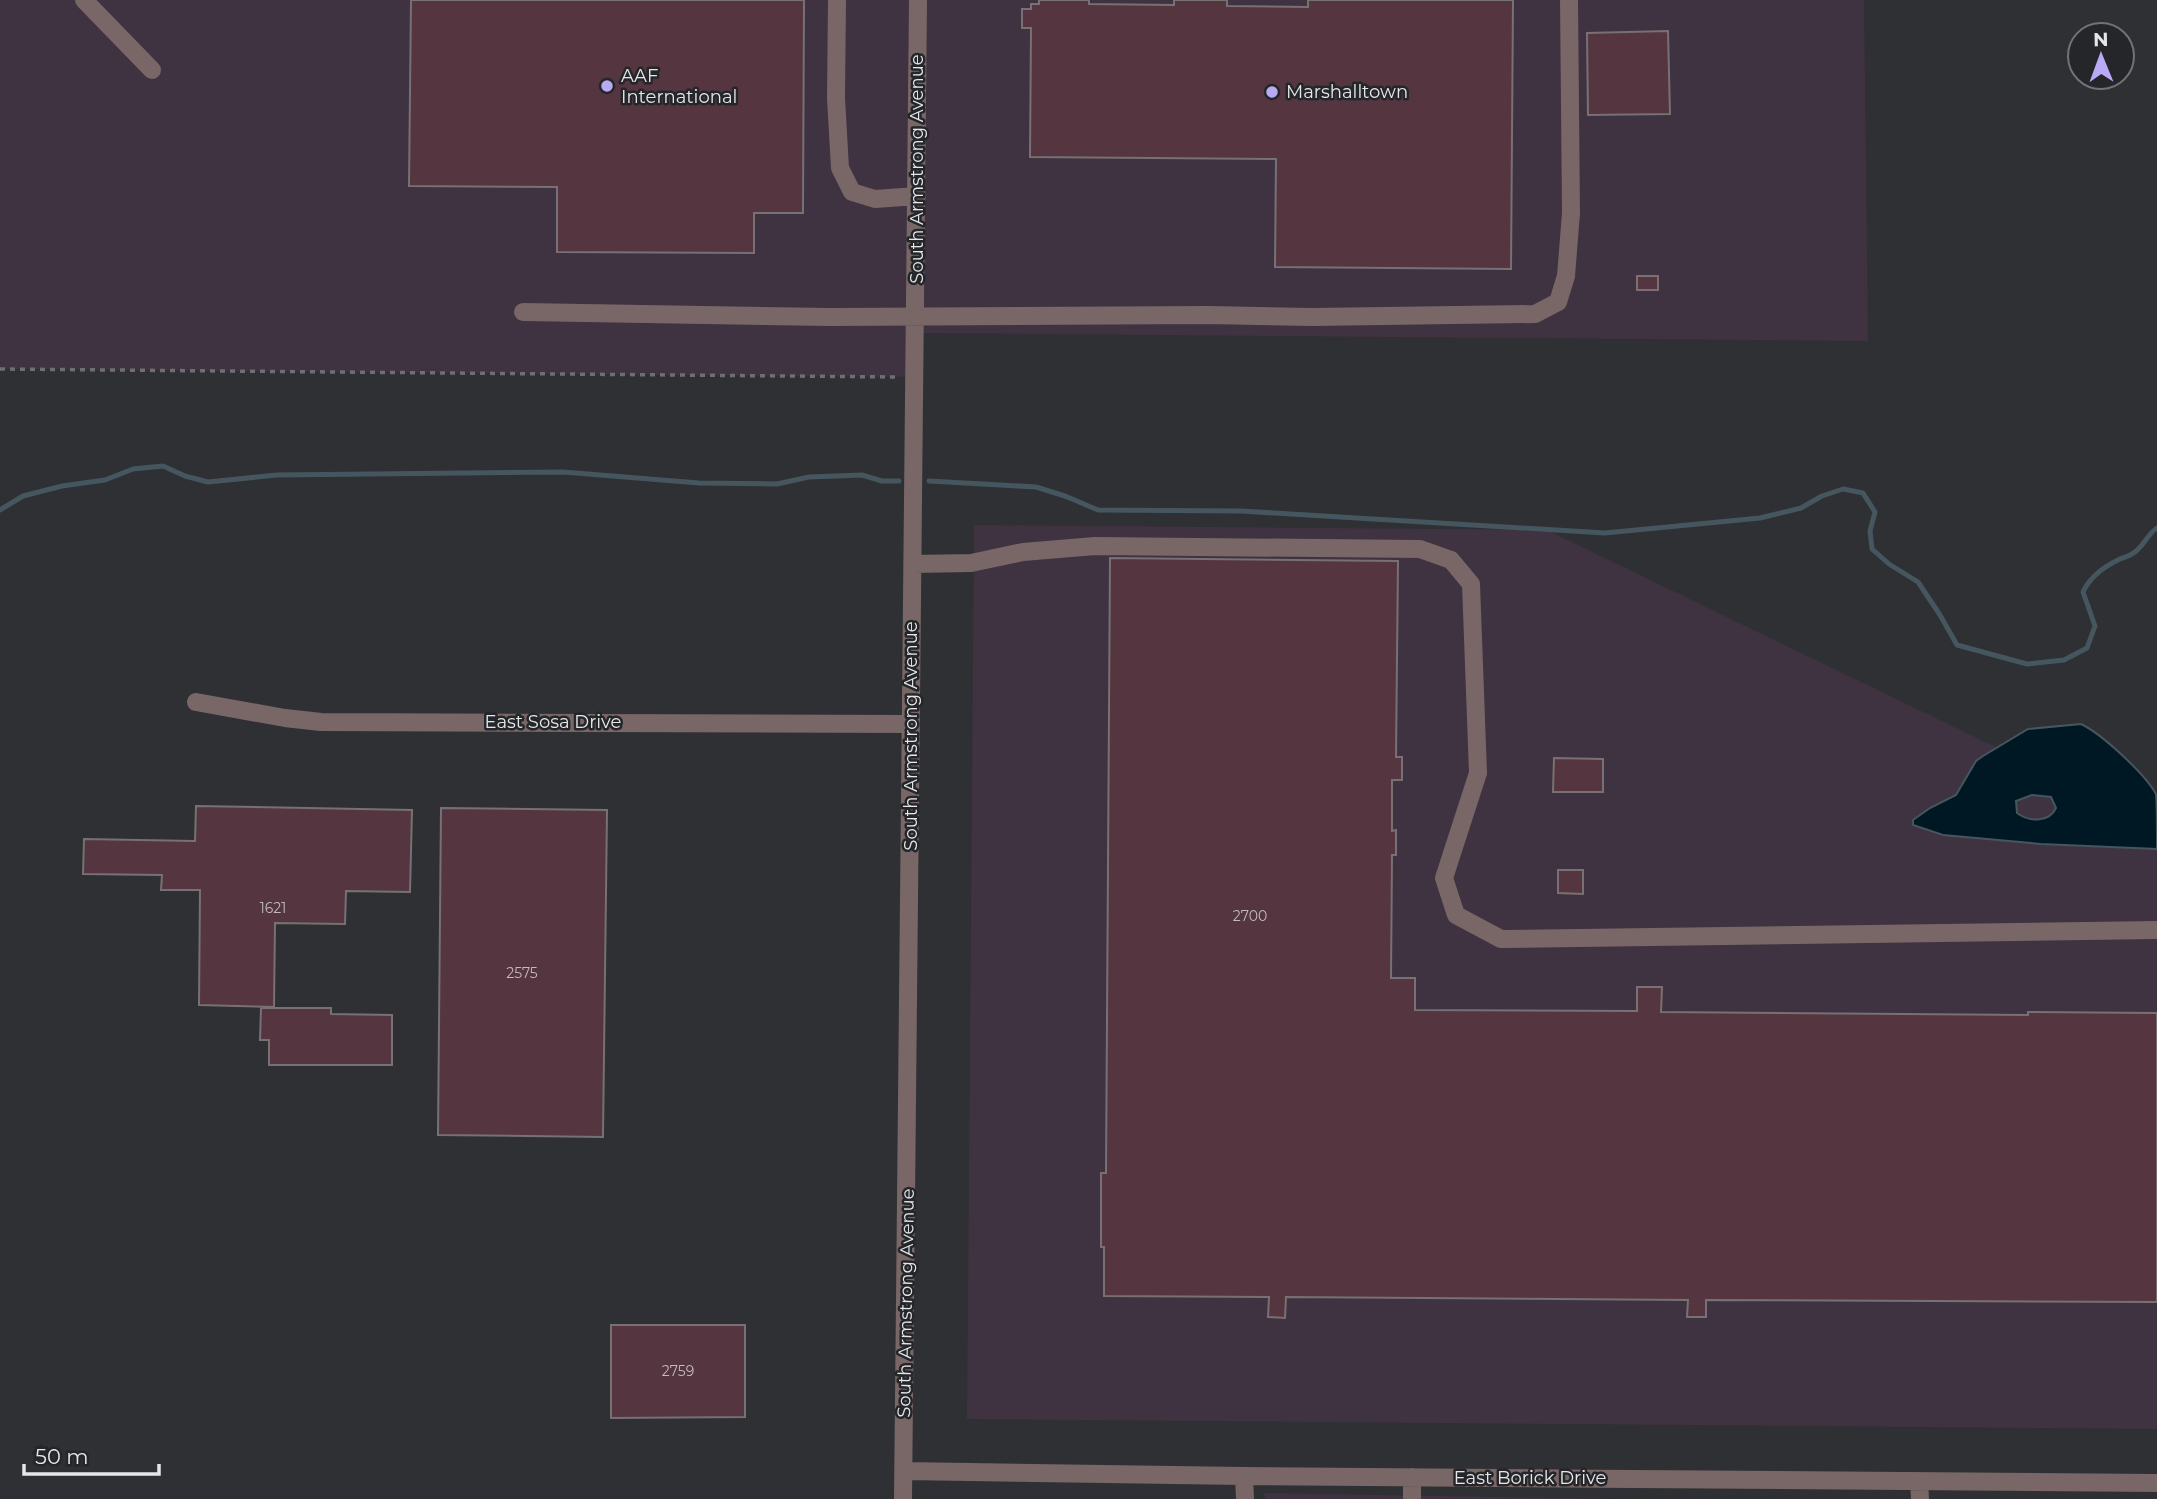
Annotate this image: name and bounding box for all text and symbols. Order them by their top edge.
north arrow [2066,21,2136,91]
text: N [2093,28,2109,51]
street label: South Armstrong Avenue [906,54,928,284]
place label: AAF International [621,65,737,108]
marker: AAF International [599,78,615,94]
place label: Marshalltown [1286,81,1408,103]
marker: Marshalltown [1264,84,1280,100]
street label: South Armstrong Avenue [900,621,922,851]
street label: East Sosa Drive [485,711,622,733]
house number: 1621 [260,899,286,917]
house number: 2700 [1233,907,1267,925]
house number: 2575 [506,964,538,982]
street label: South Armstrong Avenue [893,1188,919,1418]
house number: 2759 [662,1362,694,1380]
scale bar [24,1432,159,1476]
text: 50 m [35,1444,89,1469]
street label: East Borick Drive [1454,1467,1606,1489]

